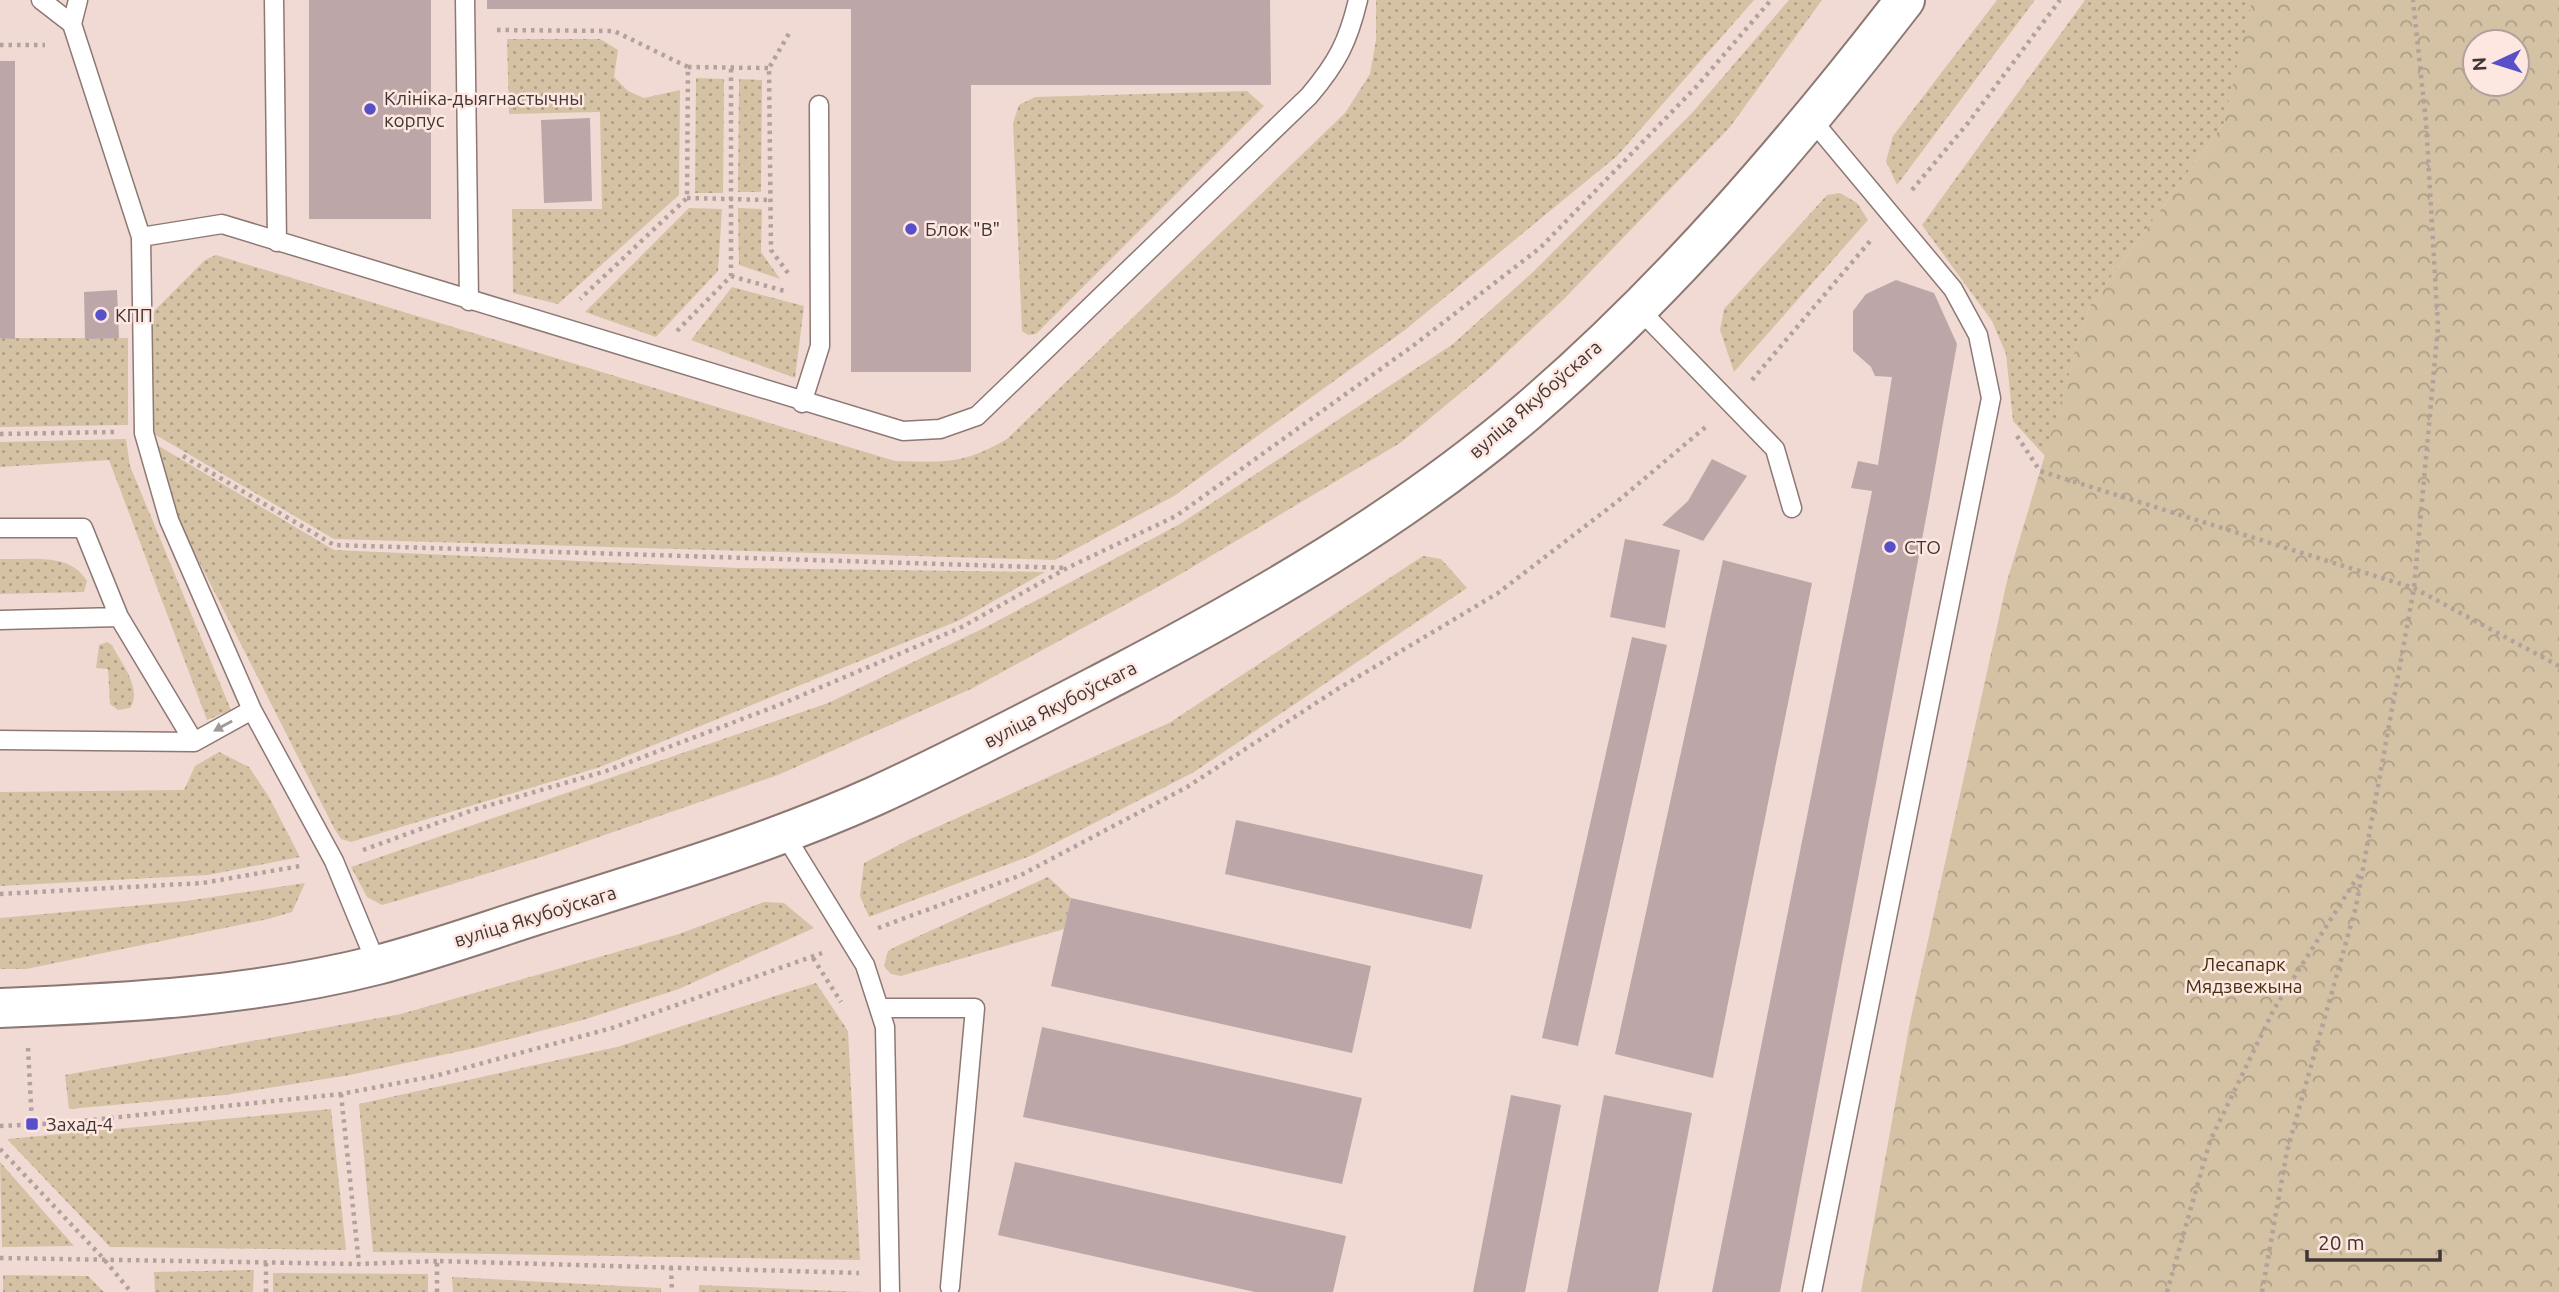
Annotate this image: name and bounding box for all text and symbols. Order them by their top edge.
north arrow [2461,28,2531,98]
text: N [2468,56,2491,72]
place label: Клініка-дыягнастычны корпус [384,87,583,131]
marker: Клініка-дыягнастычны корпус [362,101,378,117]
place label: Блок "В" [925,218,1000,240]
marker: Блок "В" [903,221,919,237]
place label: КПП [115,304,153,326]
marker: КПП [93,307,109,323]
street label: вуліца Якубоўскага [1464,336,1606,462]
place label: СТО [1904,536,1941,558]
marker: СТО [1882,539,1898,555]
street label: вуліца Якубоўскага [980,656,1140,752]
one-way arrow [213,720,233,732]
street label: вуліца Якубоўскага [451,881,619,951]
park label: Лесапарк Мядзвежына [2185,953,2303,997]
place label: Захад-4 [46,1113,113,1135]
marker: Захад-4 [24,1116,40,1132]
scale bar [2307,1218,2440,1262]
text: 20 m [2318,1230,2365,1254]

